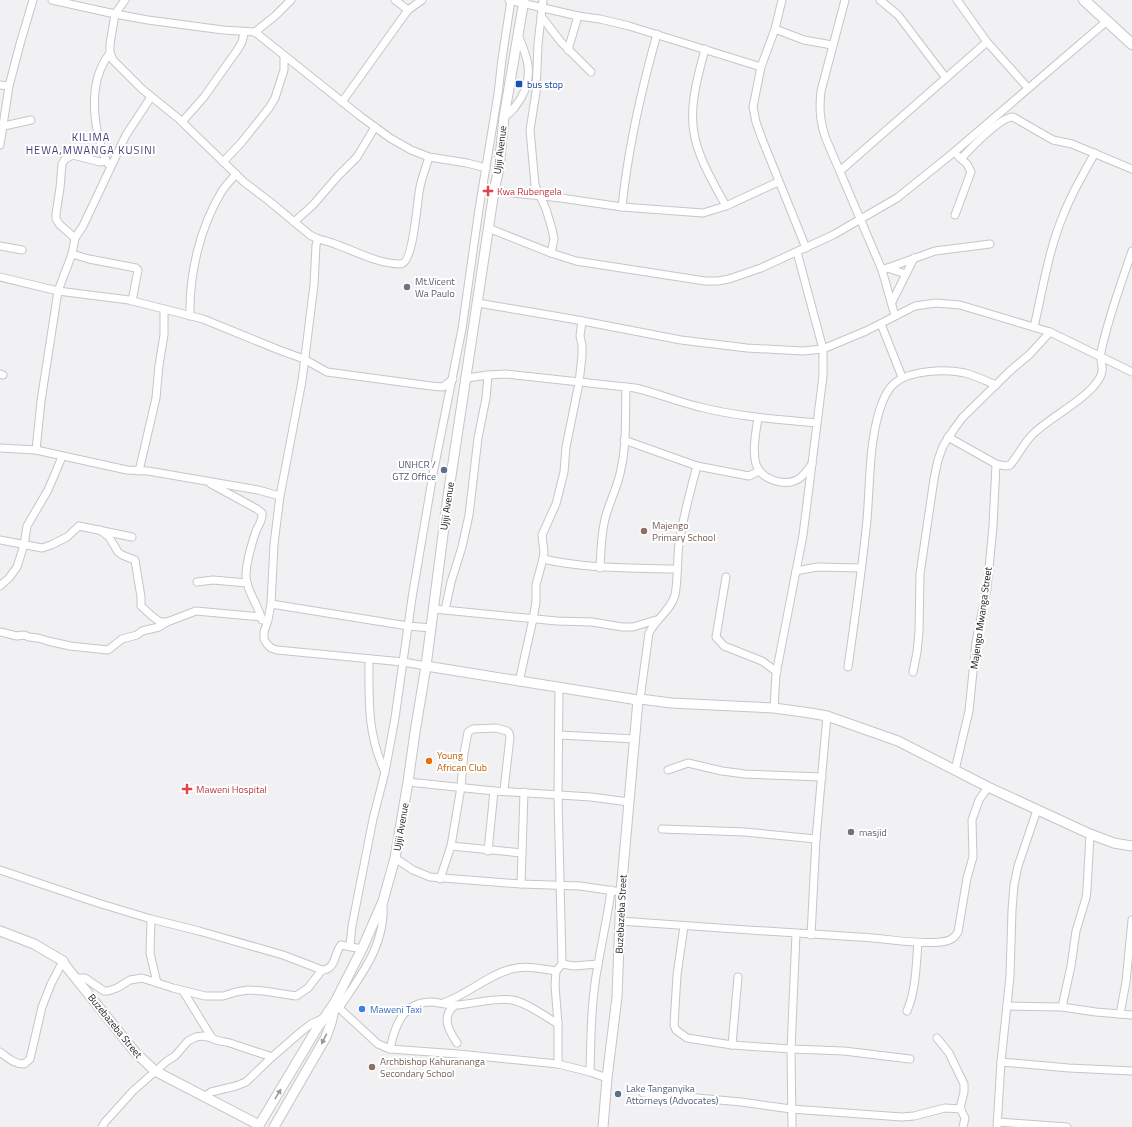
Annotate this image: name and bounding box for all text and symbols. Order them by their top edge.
place label: bus stop [527,77,563,92]
marker: bus stop [514,79,524,89]
street label: Ujiji Avenue [490,125,510,175]
district label: KILIMA HEWA,MWANGA KUSINI [26,129,156,158]
place label: Kwa Rubengela [497,184,562,199]
marker: Kwa Rubengela [482,185,494,197]
place label: Mt.Vicent Wa Paulo [415,274,455,301]
marker: Mt.Vicent Wa Paulo [402,282,412,292]
place label: UNHCR / GTZ Office [392,457,436,484]
marker: UNHCR / GTZ Office [439,465,449,475]
street label: Ujiji Avenue [436,481,458,531]
place label: Majengo Primary School [652,518,715,545]
marker: Majengo Primary School [639,526,649,536]
street label: Majengo Mwanga Street [966,565,996,670]
place label: Young African Club [437,748,487,775]
marker: Young African Club [424,756,434,766]
place label: Maweni Hospital [196,782,267,797]
marker: Maweni Hospital [181,783,193,795]
street label: Ujiji Avenue [389,802,413,852]
place label: masjid [859,825,887,840]
marker: masjid [846,827,856,837]
street label: Buzebazeba Street [611,874,631,954]
street label: Buzebazeba Street [84,991,146,1062]
place label: Maweni Taxi [370,1002,422,1017]
marker: Maweni Taxi [357,1004,367,1014]
one-way arrow [321,1033,327,1045]
place label: Archbishop Kahurananga Secondary School [380,1054,485,1081]
marker: Archbishop Kahurananga Secondary School [367,1062,377,1072]
place label: Lake Tanganyika Attorneys (Advocates) [626,1081,719,1108]
one-way arrow [275,1088,282,1100]
marker: Lake Tanganyika Attorneys (Advocates) [613,1089,623,1099]

